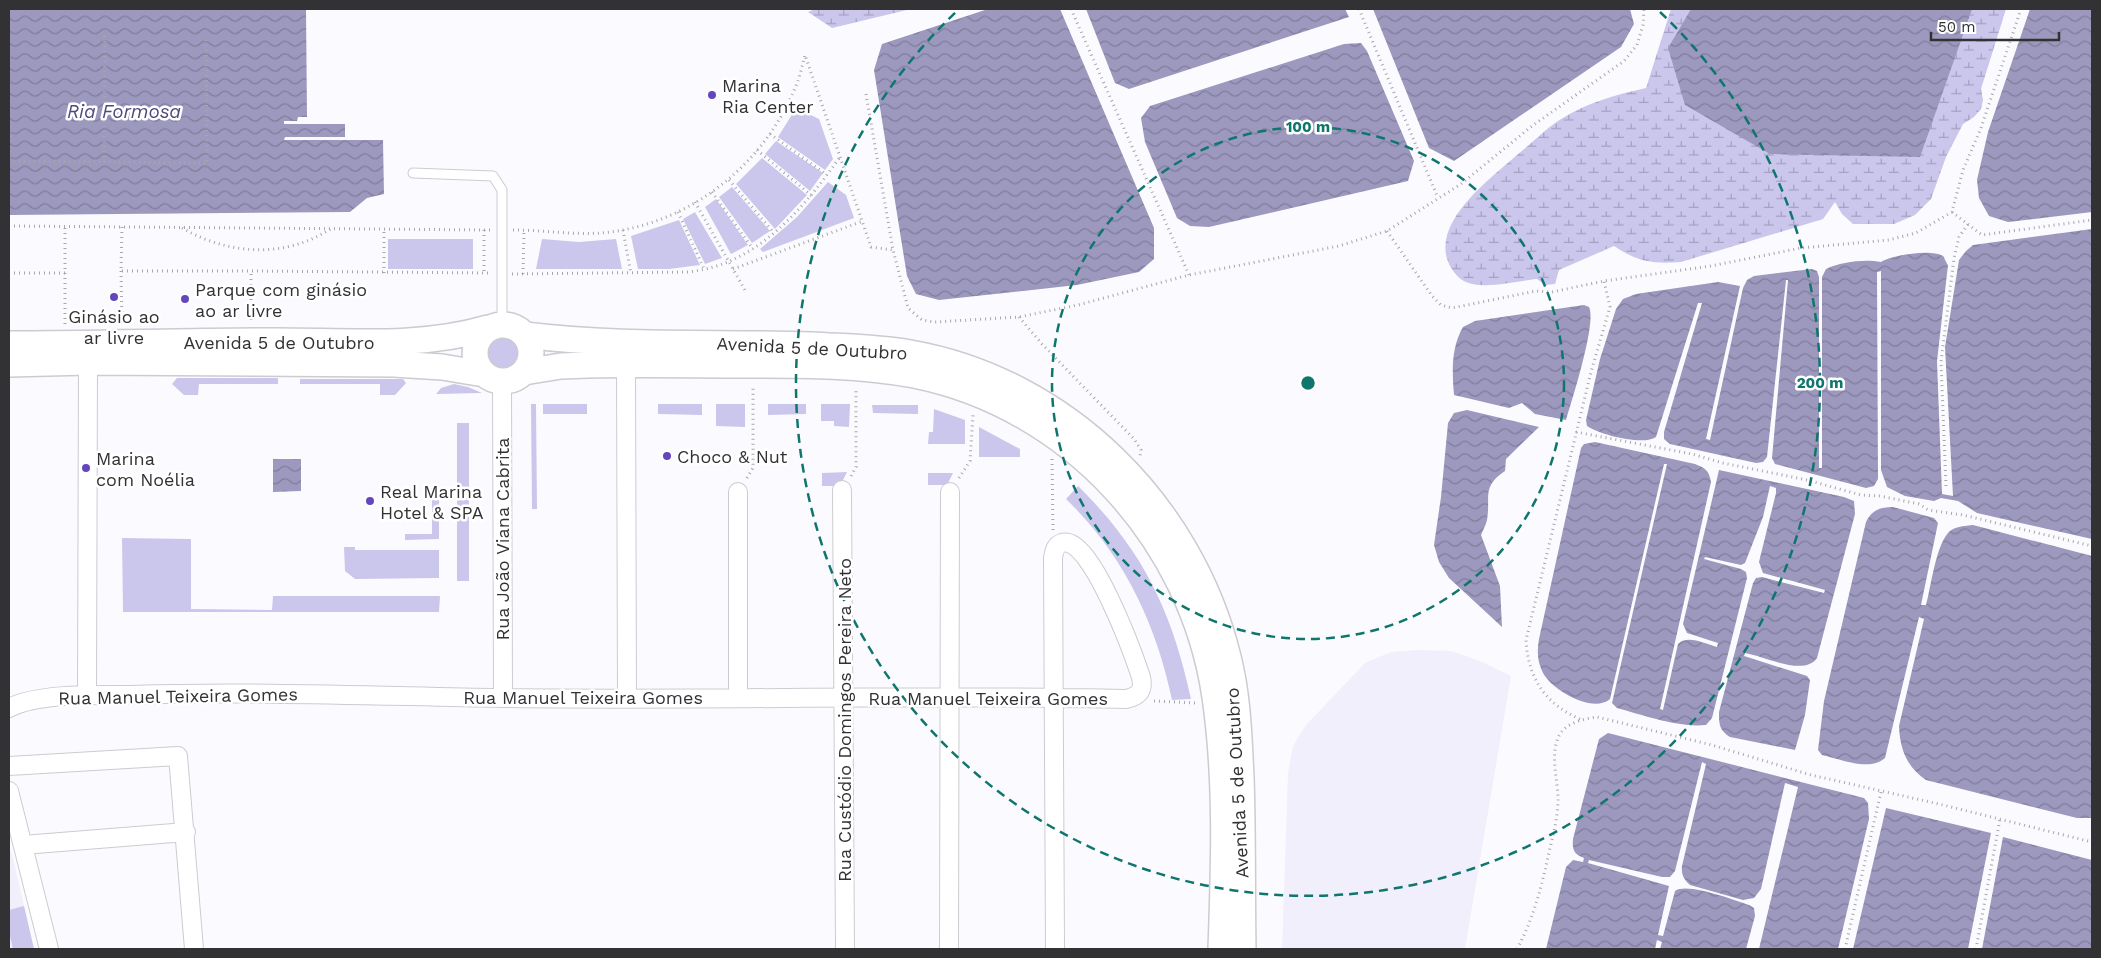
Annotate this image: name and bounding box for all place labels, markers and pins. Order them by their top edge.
place label: Marina Ria Center [722,75,814,117]
marker: Marina Ria Center [706,89,718,101]
place label: Parque com ginásio ao ar livre [195,279,367,321]
marker: Ginásio ao ar livre [108,291,120,303]
marker: Parque com ginásio ao ar livre [179,293,191,305]
place label: Ginásio ao ar livre [68,306,160,348]
centre of rings [1299,374,1317,392]
place label: Choco & Nut [677,446,788,467]
place label: Marina com Noélia [96,448,195,490]
marker: Choco & Nut [661,450,673,462]
marker: Marina com Noélia [80,462,92,474]
place label: Real Marina Hotel & SPA [380,481,484,523]
marker: Real Marina Hotel & SPA [364,495,376,507]

